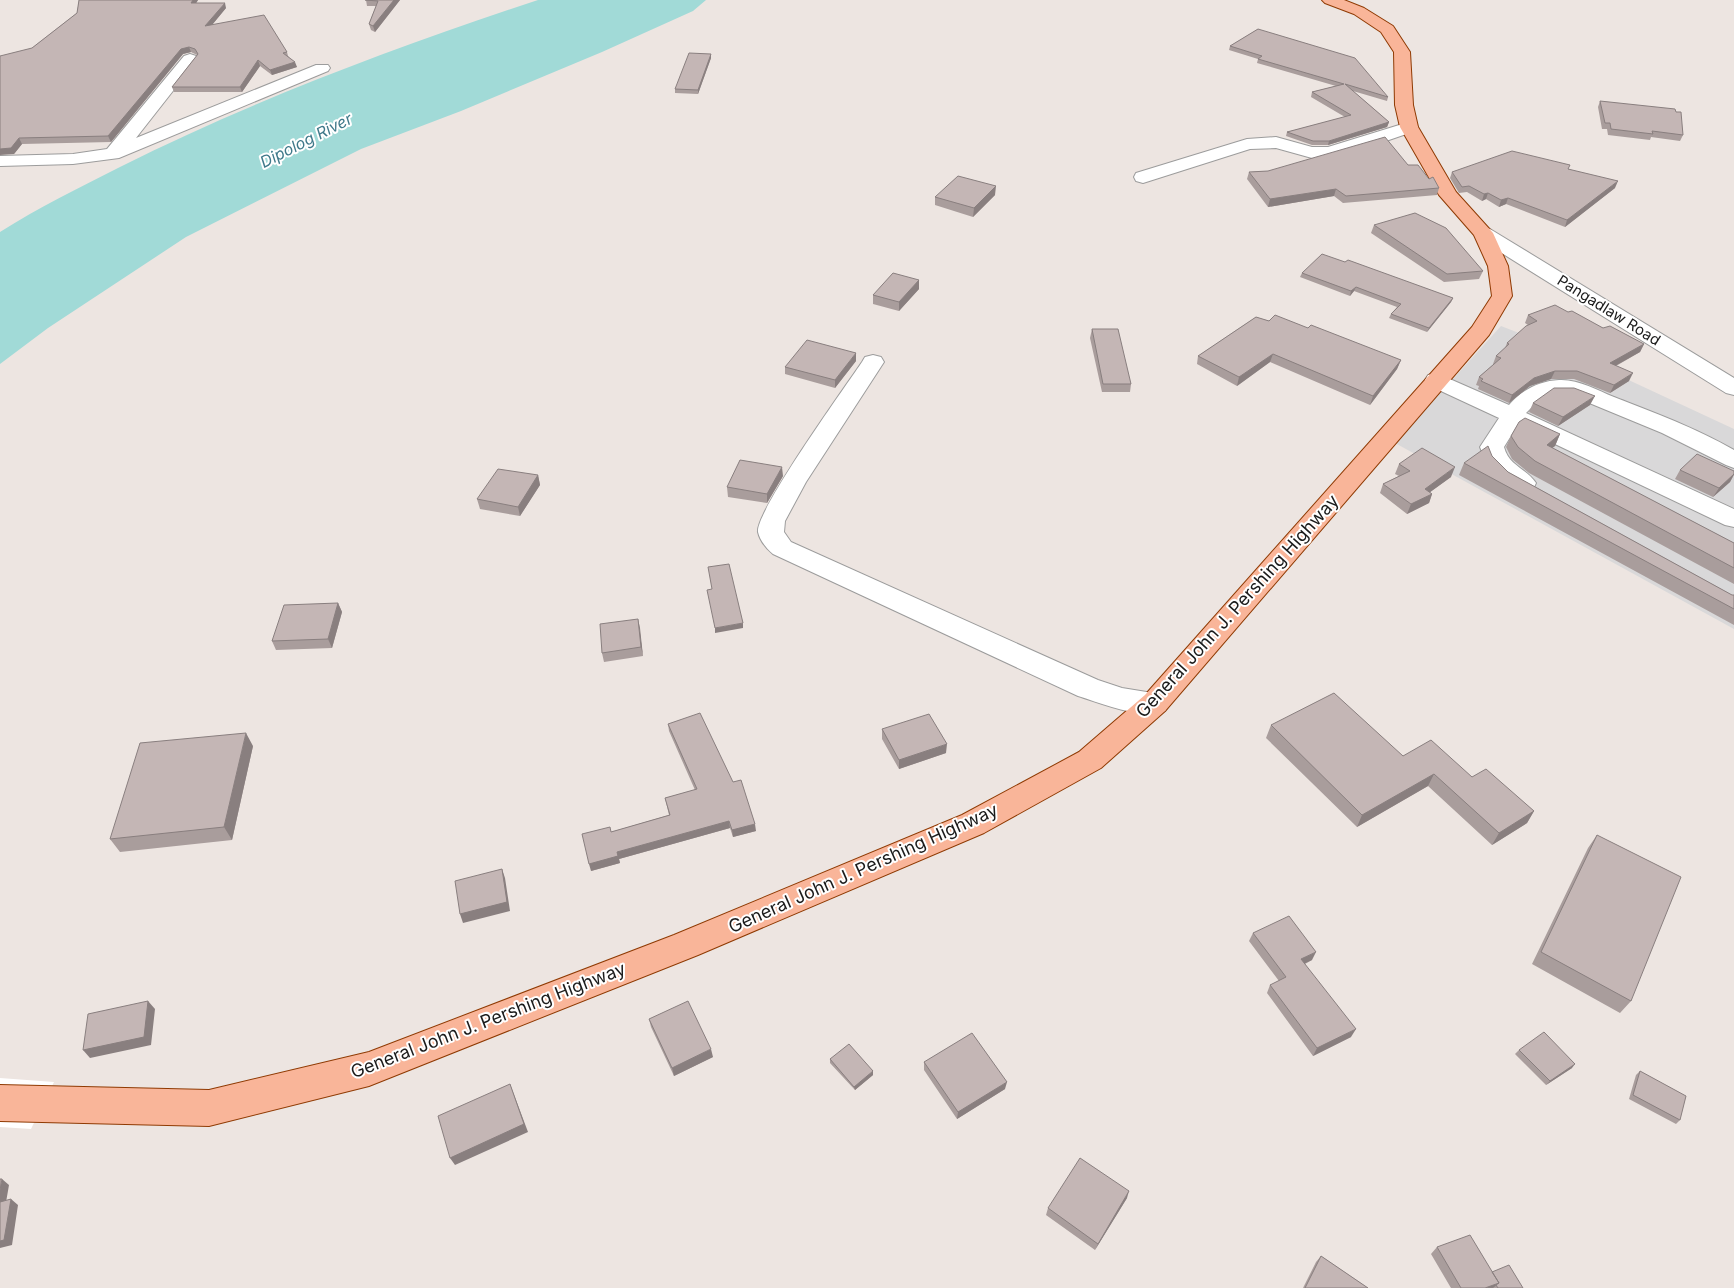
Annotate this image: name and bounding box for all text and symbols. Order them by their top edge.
water label: Dipolog River [257,108,356,172]
street label: Pangadlaw Road [1554,271,1664,349]
street label: General John J. Pershing Highway [1131,490,1343,722]
street label: General John J. Pershing Highway [725,799,1001,937]
street label: General John J. Pershing Highway [348,958,628,1082]

